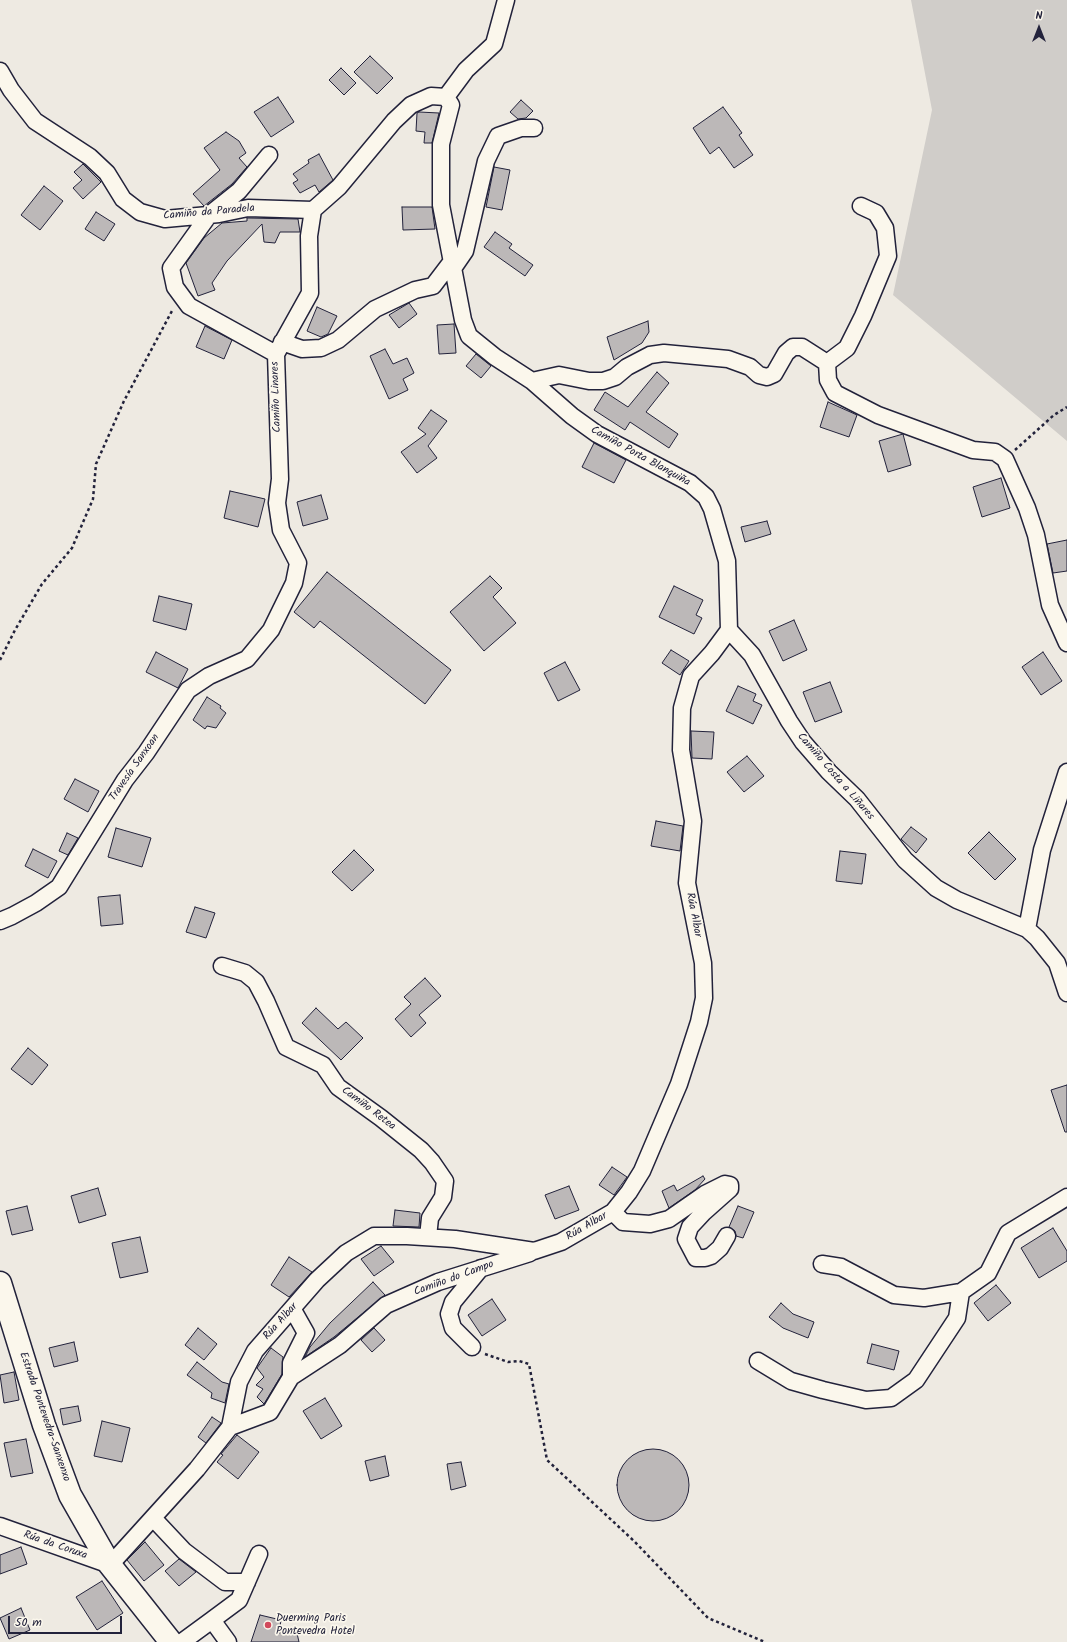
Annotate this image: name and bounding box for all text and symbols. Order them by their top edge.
text: N [1036,7,1042,25]
north arrow [1019,8,1059,48]
street label: Camiño da Paradela [163,202,255,224]
street label: Camiño Linares [269,361,285,433]
street label: Camiño Porta Blanquiña [588,424,692,490]
street label: Camiño Costa a Liñares [794,731,876,823]
street label: Travesía Sanxoan [107,732,163,804]
street label: Rúa Albar [682,892,704,938]
street label: Camiño Retea [338,1084,398,1134]
street label: Rúa Albar [564,1210,610,1244]
street label: Camiño do Campo [412,1258,496,1300]
street label: Rúa Albar [261,1301,301,1343]
street label: Estrada Pontevedra-Sanxenxo [16,1350,72,1484]
street label: Rúa da Coruxa [21,1529,89,1563]
scale bar [10,1608,124,1634]
place label: Duerming Paris Pontevedra Hotel [276,1612,355,1638]
text: 50 m [15,1613,42,1632]
marker: Duerming Paris Pontevedra Hotel [263,1620,273,1630]

